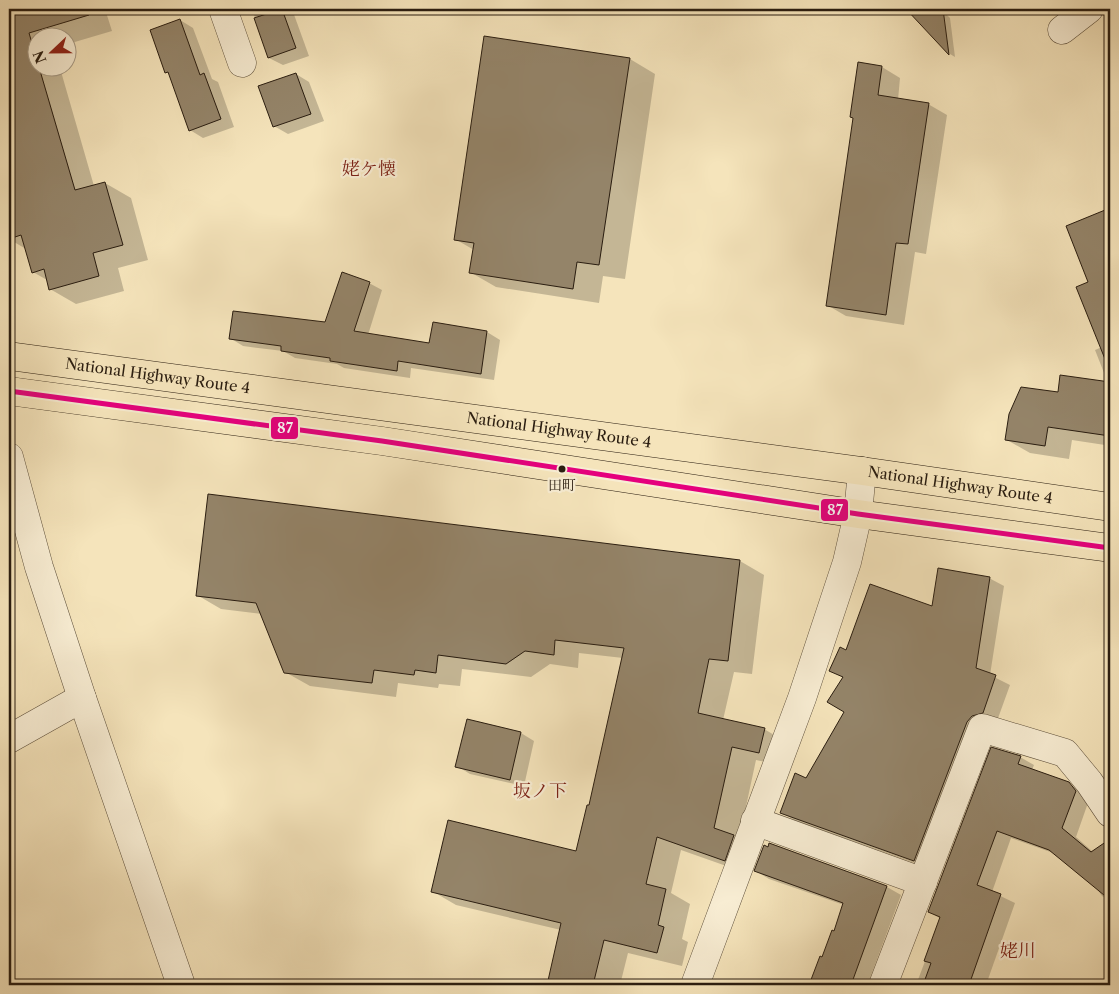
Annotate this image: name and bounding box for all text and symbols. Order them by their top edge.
north arrow [28,28,78,78]
text: N [29,48,51,66]
district label: 姥ケ懐 [342,158,396,180]
street label: National Highway Route 4 [64,354,251,397]
street label: National Highway Route 4 [466,408,653,452]
line badge: 87 [270,416,299,440]
text: 87 [277,419,294,437]
street label: National Highway Route 4 [867,462,1054,508]
marker: 田町 [557,464,567,474]
place label: 田町 [548,476,576,494]
line badge: 87 [820,498,849,522]
text: 87 [827,501,844,519]
district label: 坂ノ下 [513,780,567,802]
district label: 姥川 [1000,940,1036,962]

